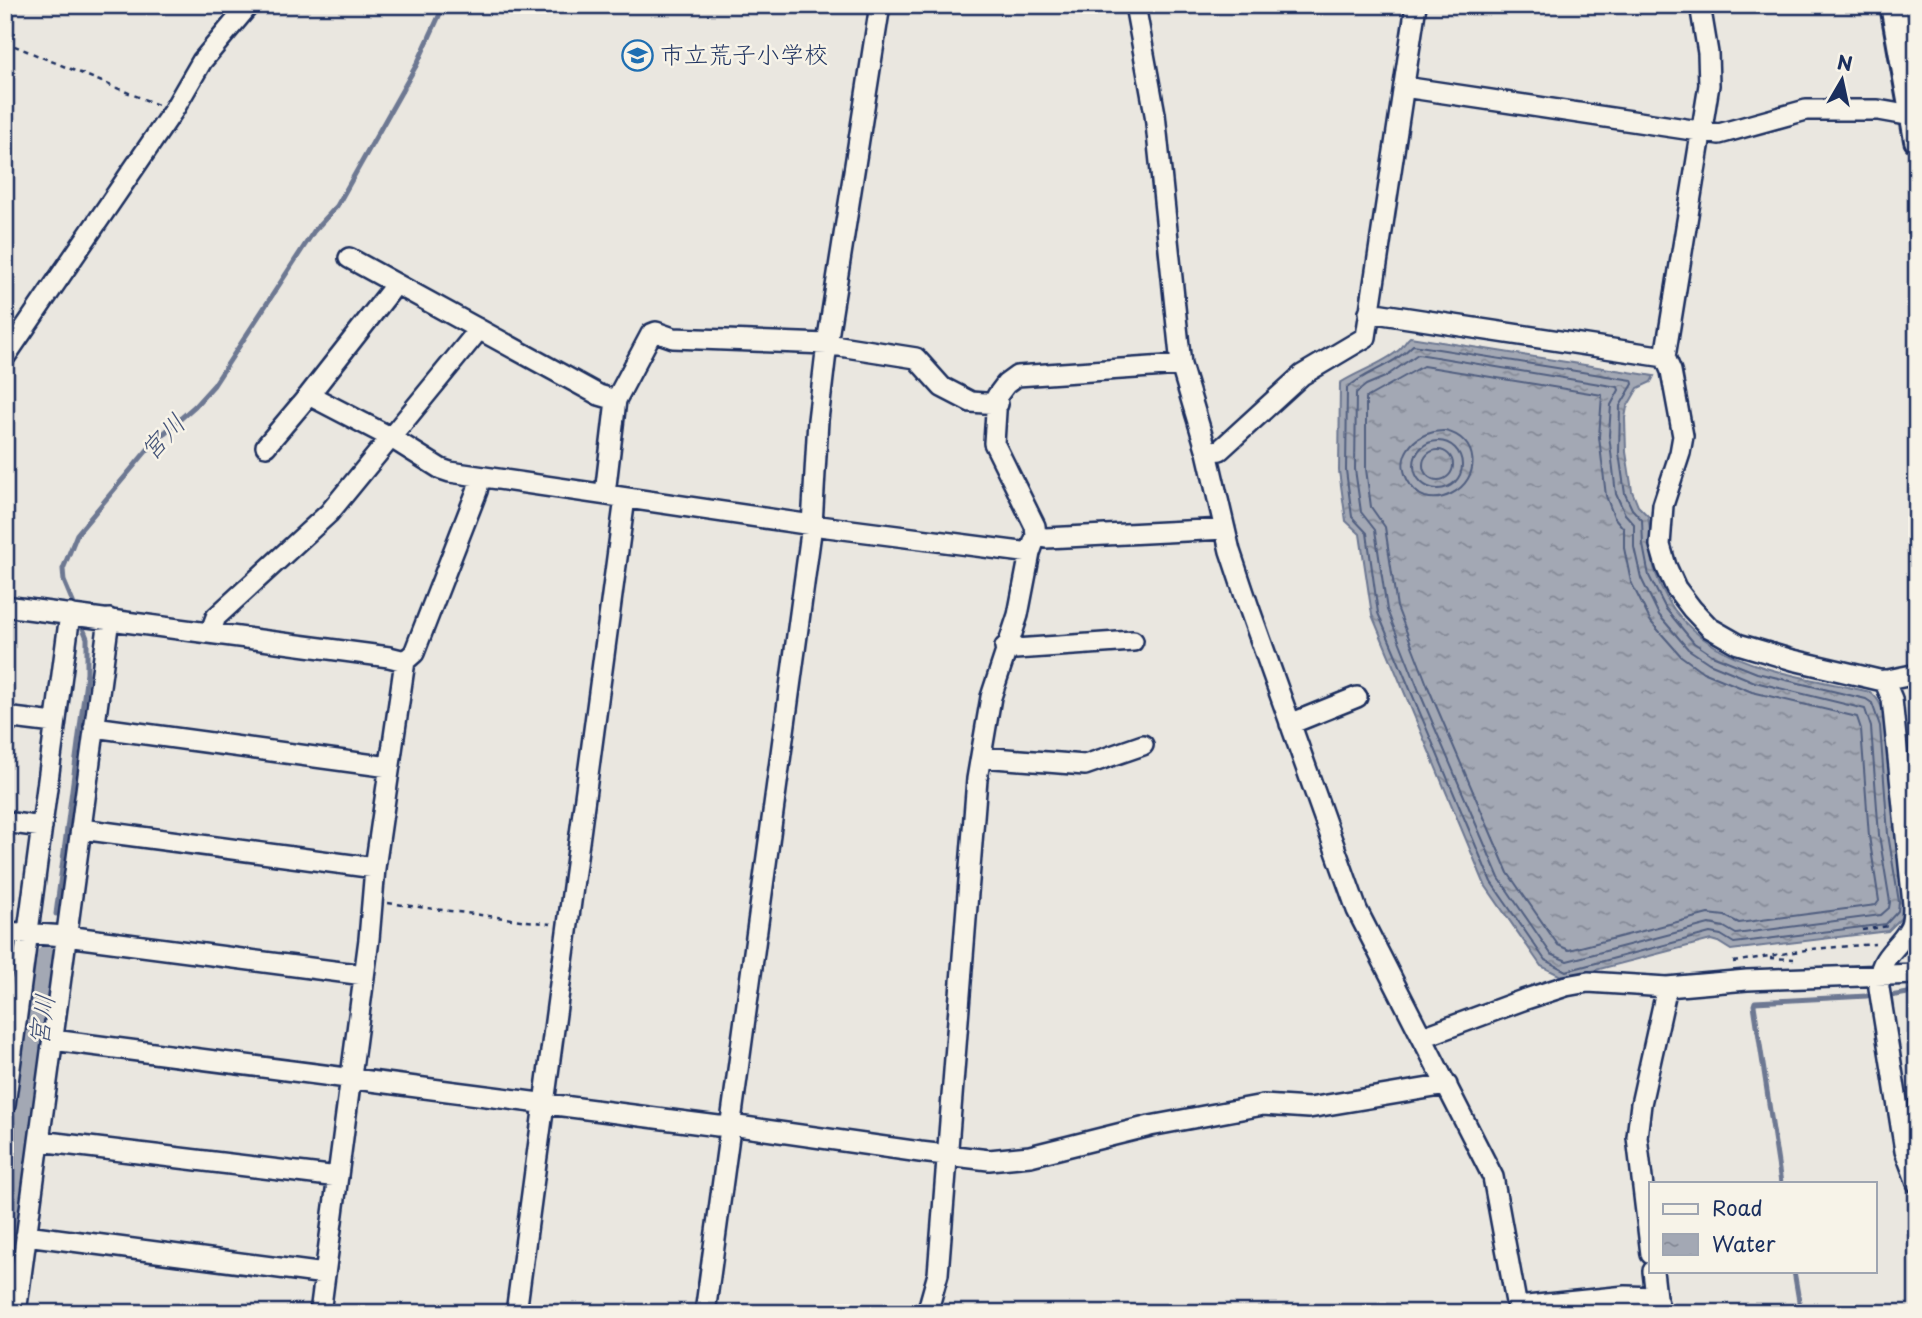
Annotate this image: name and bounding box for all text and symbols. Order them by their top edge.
place label: 市立荒子小学校 [660,35,828,71]
school or university icon: 市立荒子小学校 [620,38,654,72]
north arrow [1806,46,1876,116]
text: N [1835,47,1854,77]
water label: 宮川 [130,404,194,468]
water label: 宮川 [18,991,63,1048]
legend [1649,1182,1876,1272]
text: Road [1712,1191,1763,1223]
text: Water [1712,1227,1776,1259]

